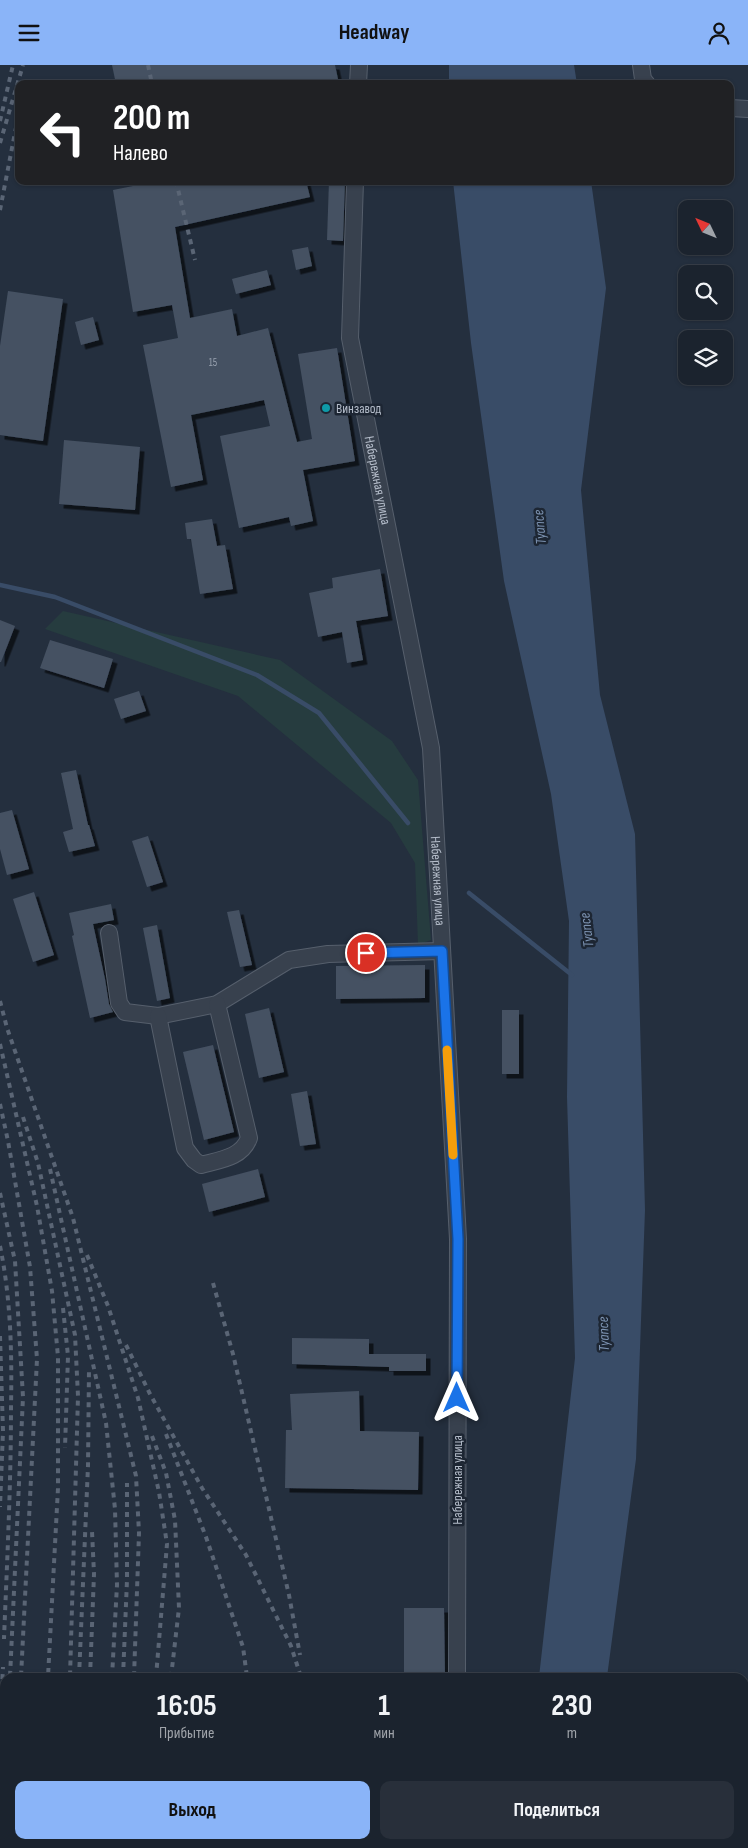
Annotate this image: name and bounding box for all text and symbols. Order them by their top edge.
icon: menu [15,19,43,47]
text: Headway [339,19,409,46]
icon: person [705,19,733,47]
text: 200 m [113,97,190,140]
icon: left [30,100,95,165]
text: Налево [113,140,168,167]
north arrow [678,200,732,255]
map controls [678,200,733,385]
button: search [678,265,733,320]
button: layers [678,330,733,385]
house number: 15 [209,356,217,369]
place label: Винзавод [336,400,381,417]
marker: Винзавод [320,402,332,414]
street label: Набережная улица [361,434,395,526]
water label: Туапсе [529,509,551,545]
street label: Набережная улица [427,835,449,926]
water label: Туапсе [575,911,599,948]
pin [345,932,387,974]
icon: arrive [352,939,380,967]
water label: Туапсе [594,1316,614,1352]
position arrow [430,1371,482,1423]
street label: Набережная улица [449,1435,466,1525]
text: 16:05 [157,1688,217,1724]
text: 1 [378,1688,390,1724]
text: 230 [551,1688,592,1724]
text: Прибытие [159,1724,214,1743]
text: мин [373,1724,395,1743]
text: m [567,1724,577,1743]
button: Выход [15,1781,370,1839]
button: Поделиться [380,1781,734,1839]

